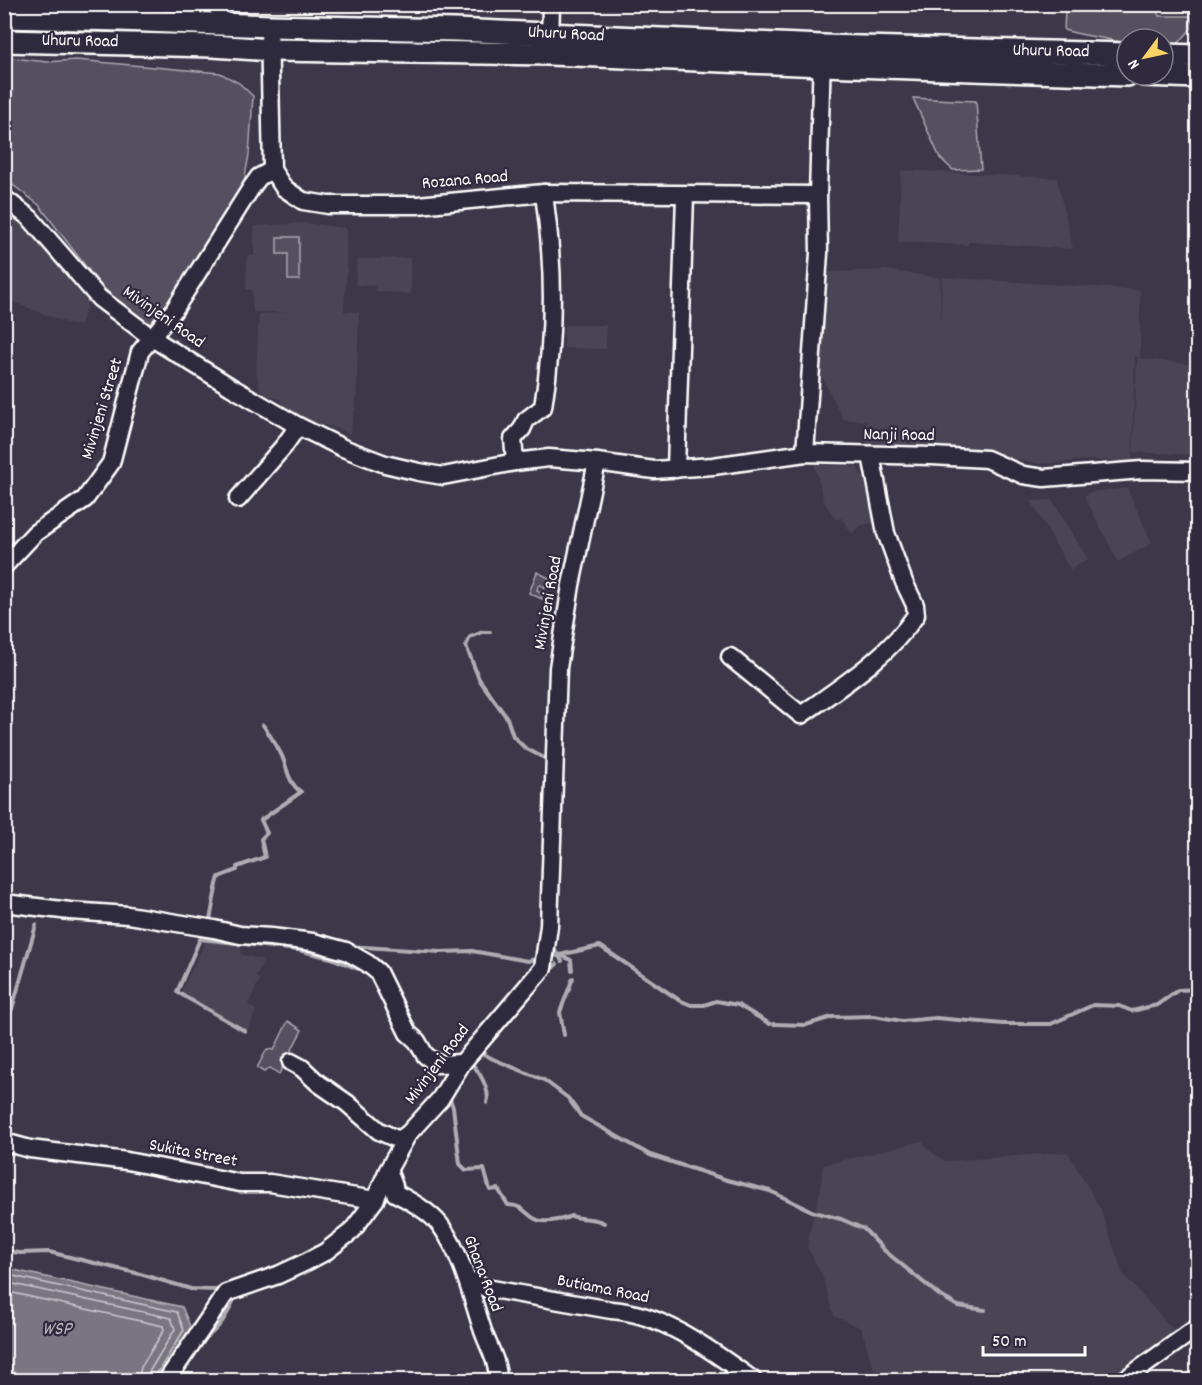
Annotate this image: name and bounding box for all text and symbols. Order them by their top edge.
street label: Uhuru Road [527,21,605,49]
north arrow [1115,27,1175,87]
street label: Uhuru Road [41,29,119,55]
street label: Uhuru Road [1012,39,1090,65]
text: N [1123,54,1146,73]
street label: Rozana Road [421,165,509,197]
street label: Mivinjeni Road [117,281,209,355]
street label: Mivinjeni Street [76,355,130,463]
street label: Nanji Road [863,423,935,449]
street label: Mivinjeni Road [528,554,570,652]
street label: Mivinjeni Road [399,1020,477,1110]
street label: Sukita Street [147,1133,240,1175]
street label: Ghana Road [456,1232,508,1316]
street label: Butiama Road [555,1269,651,1311]
water label: WSP [42,1316,74,1344]
scale bar [983,1319,1085,1357]
text: 50 m [992,1330,1027,1355]

